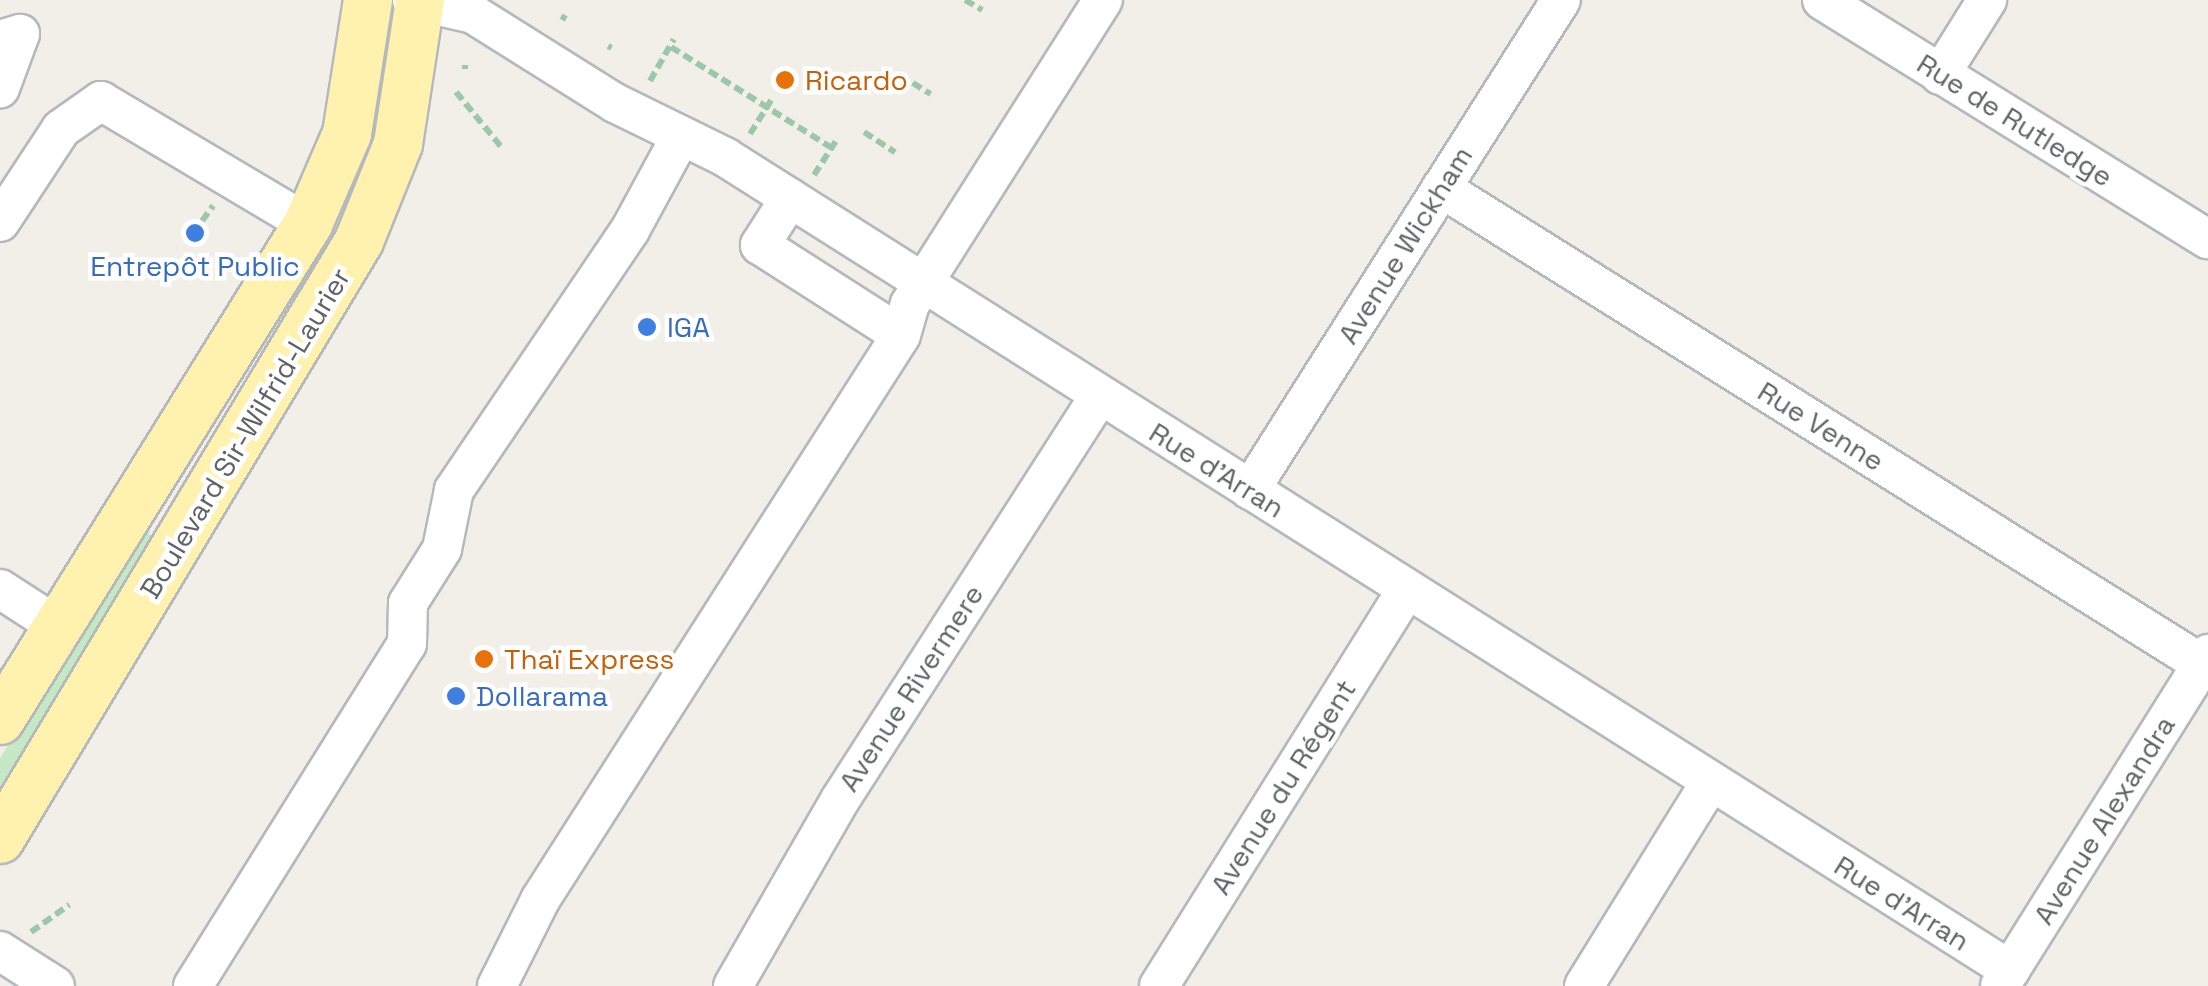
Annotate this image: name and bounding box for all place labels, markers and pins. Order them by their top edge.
place label: Ricardo [805,63,908,97]
marker: Ricardo [774,69,796,91]
marker: Entrepôt Public [184,222,206,244]
place label: Entrepôt Public [90,249,300,283]
place label: IGA [667,310,710,344]
marker: IGA [636,316,658,338]
place label: Thaï Express [504,642,674,676]
marker: Thaï Express [473,648,495,670]
place label: Dollarama [476,679,608,713]
marker: Dollarama [445,685,467,707]

